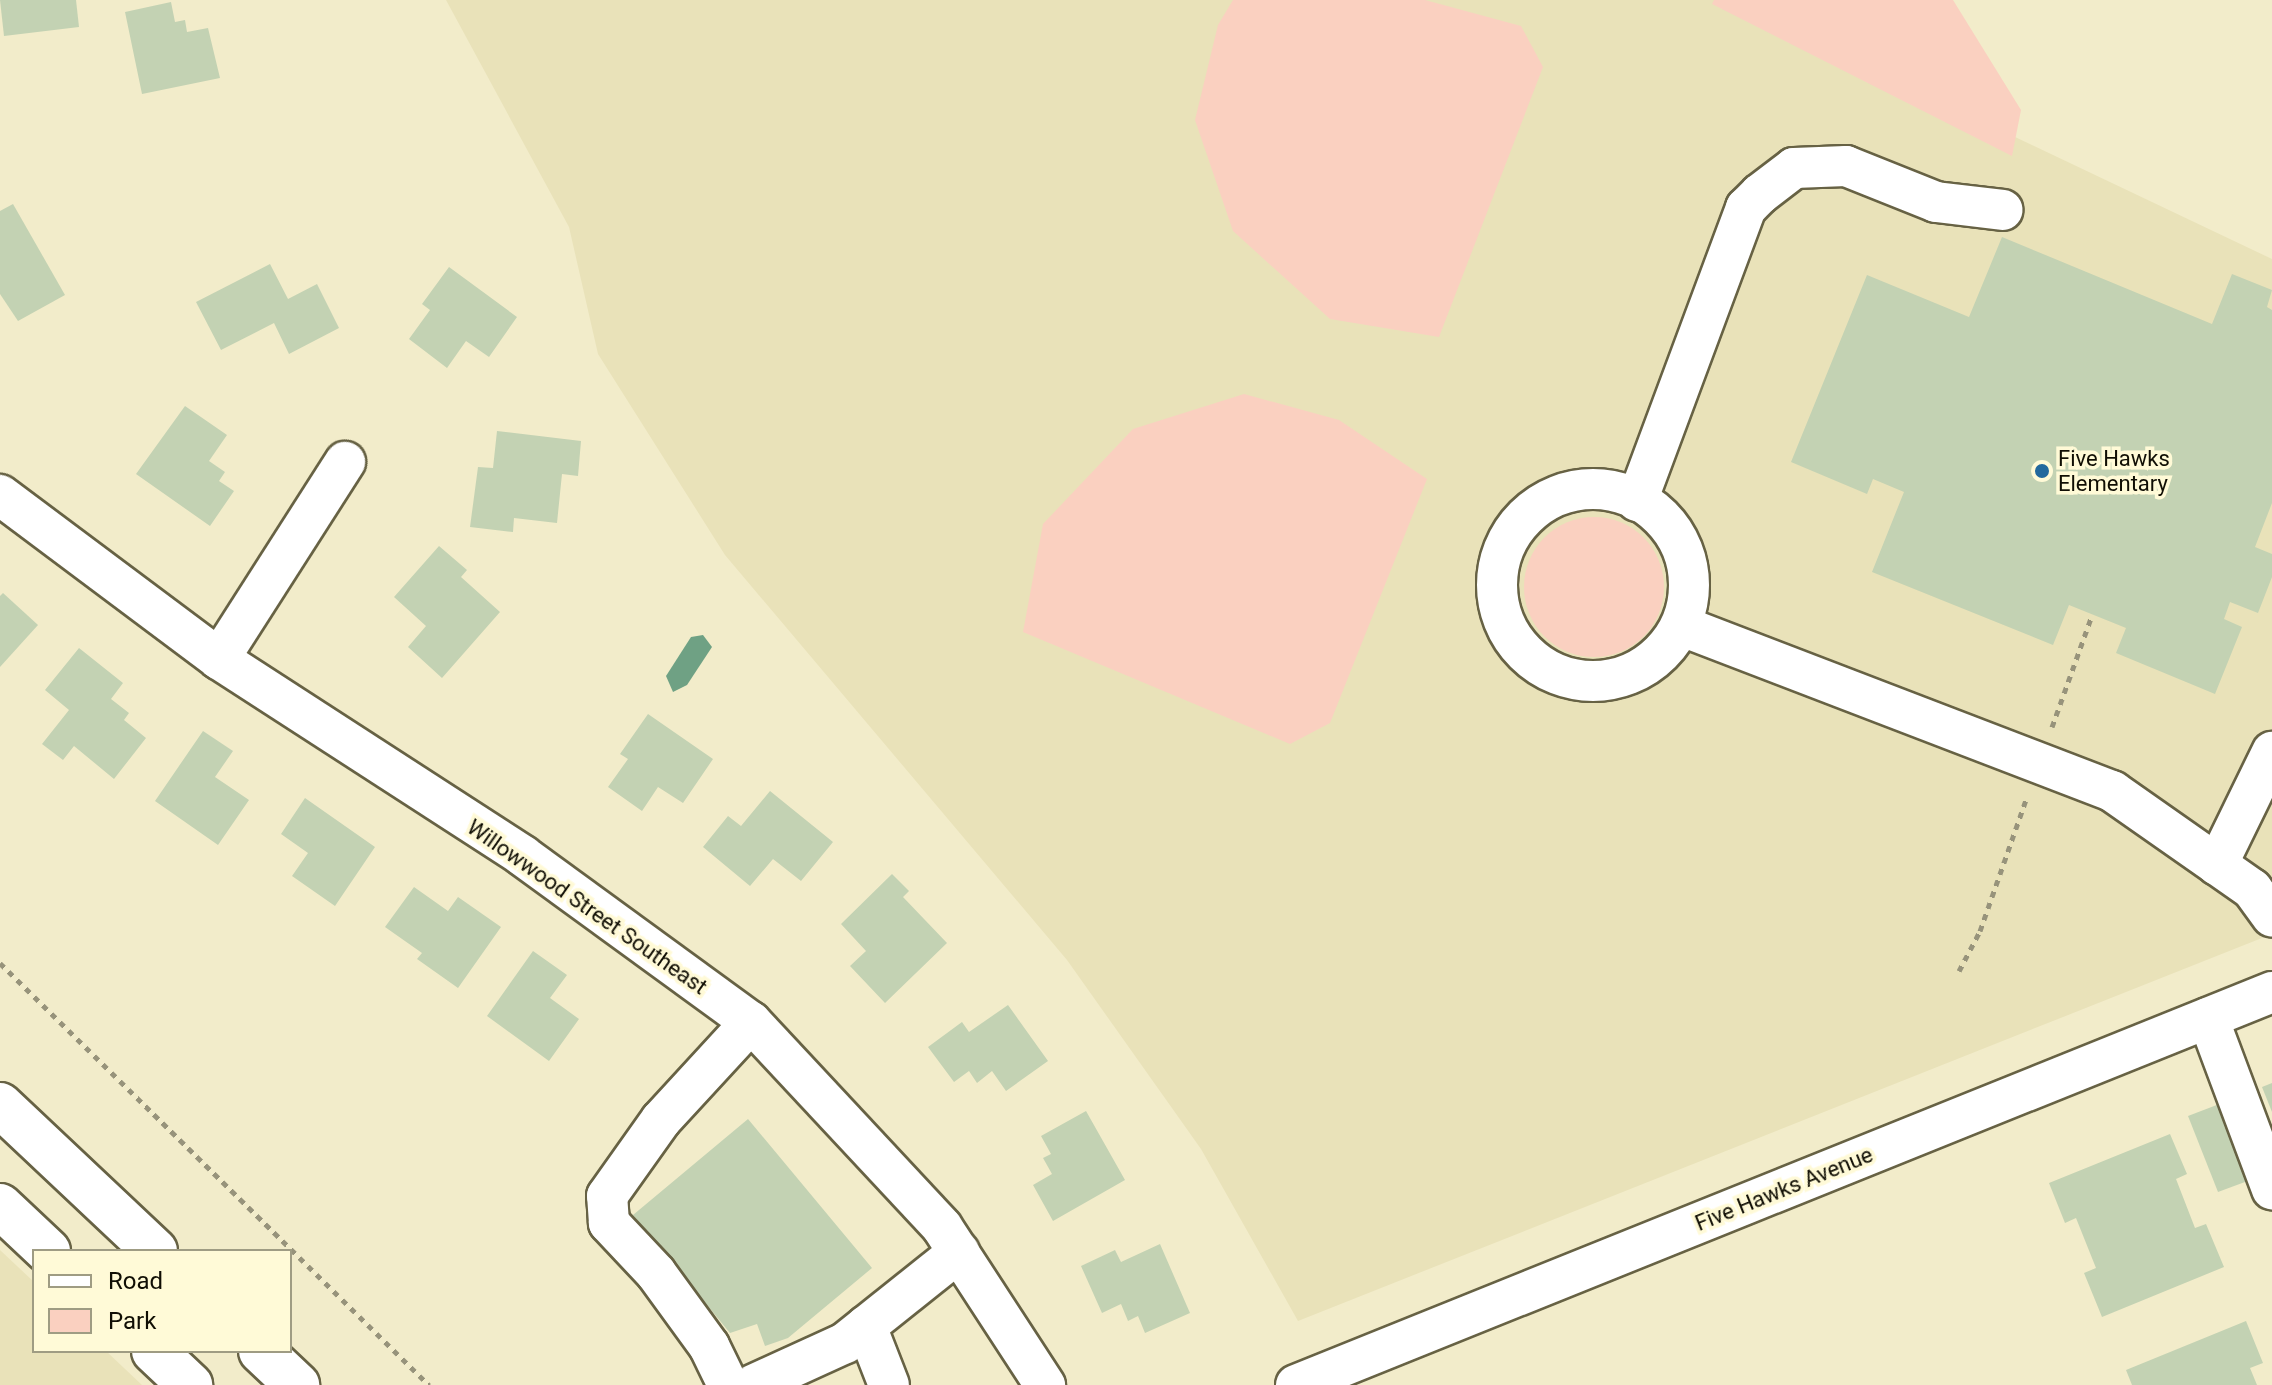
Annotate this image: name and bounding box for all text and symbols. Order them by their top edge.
place label: Five Hawks Elementary [2058,445,2170,496]
marker: Five Hawks Elementary [2033,462,2051,480]
street label: Willowwood Street Southeast [462,814,712,1000]
street label: Five Hawks Avenue [1691,1141,1877,1237]
legend [32,1249,292,1353]
text: Road [108,1267,163,1295]
text: Park [108,1307,156,1335]

